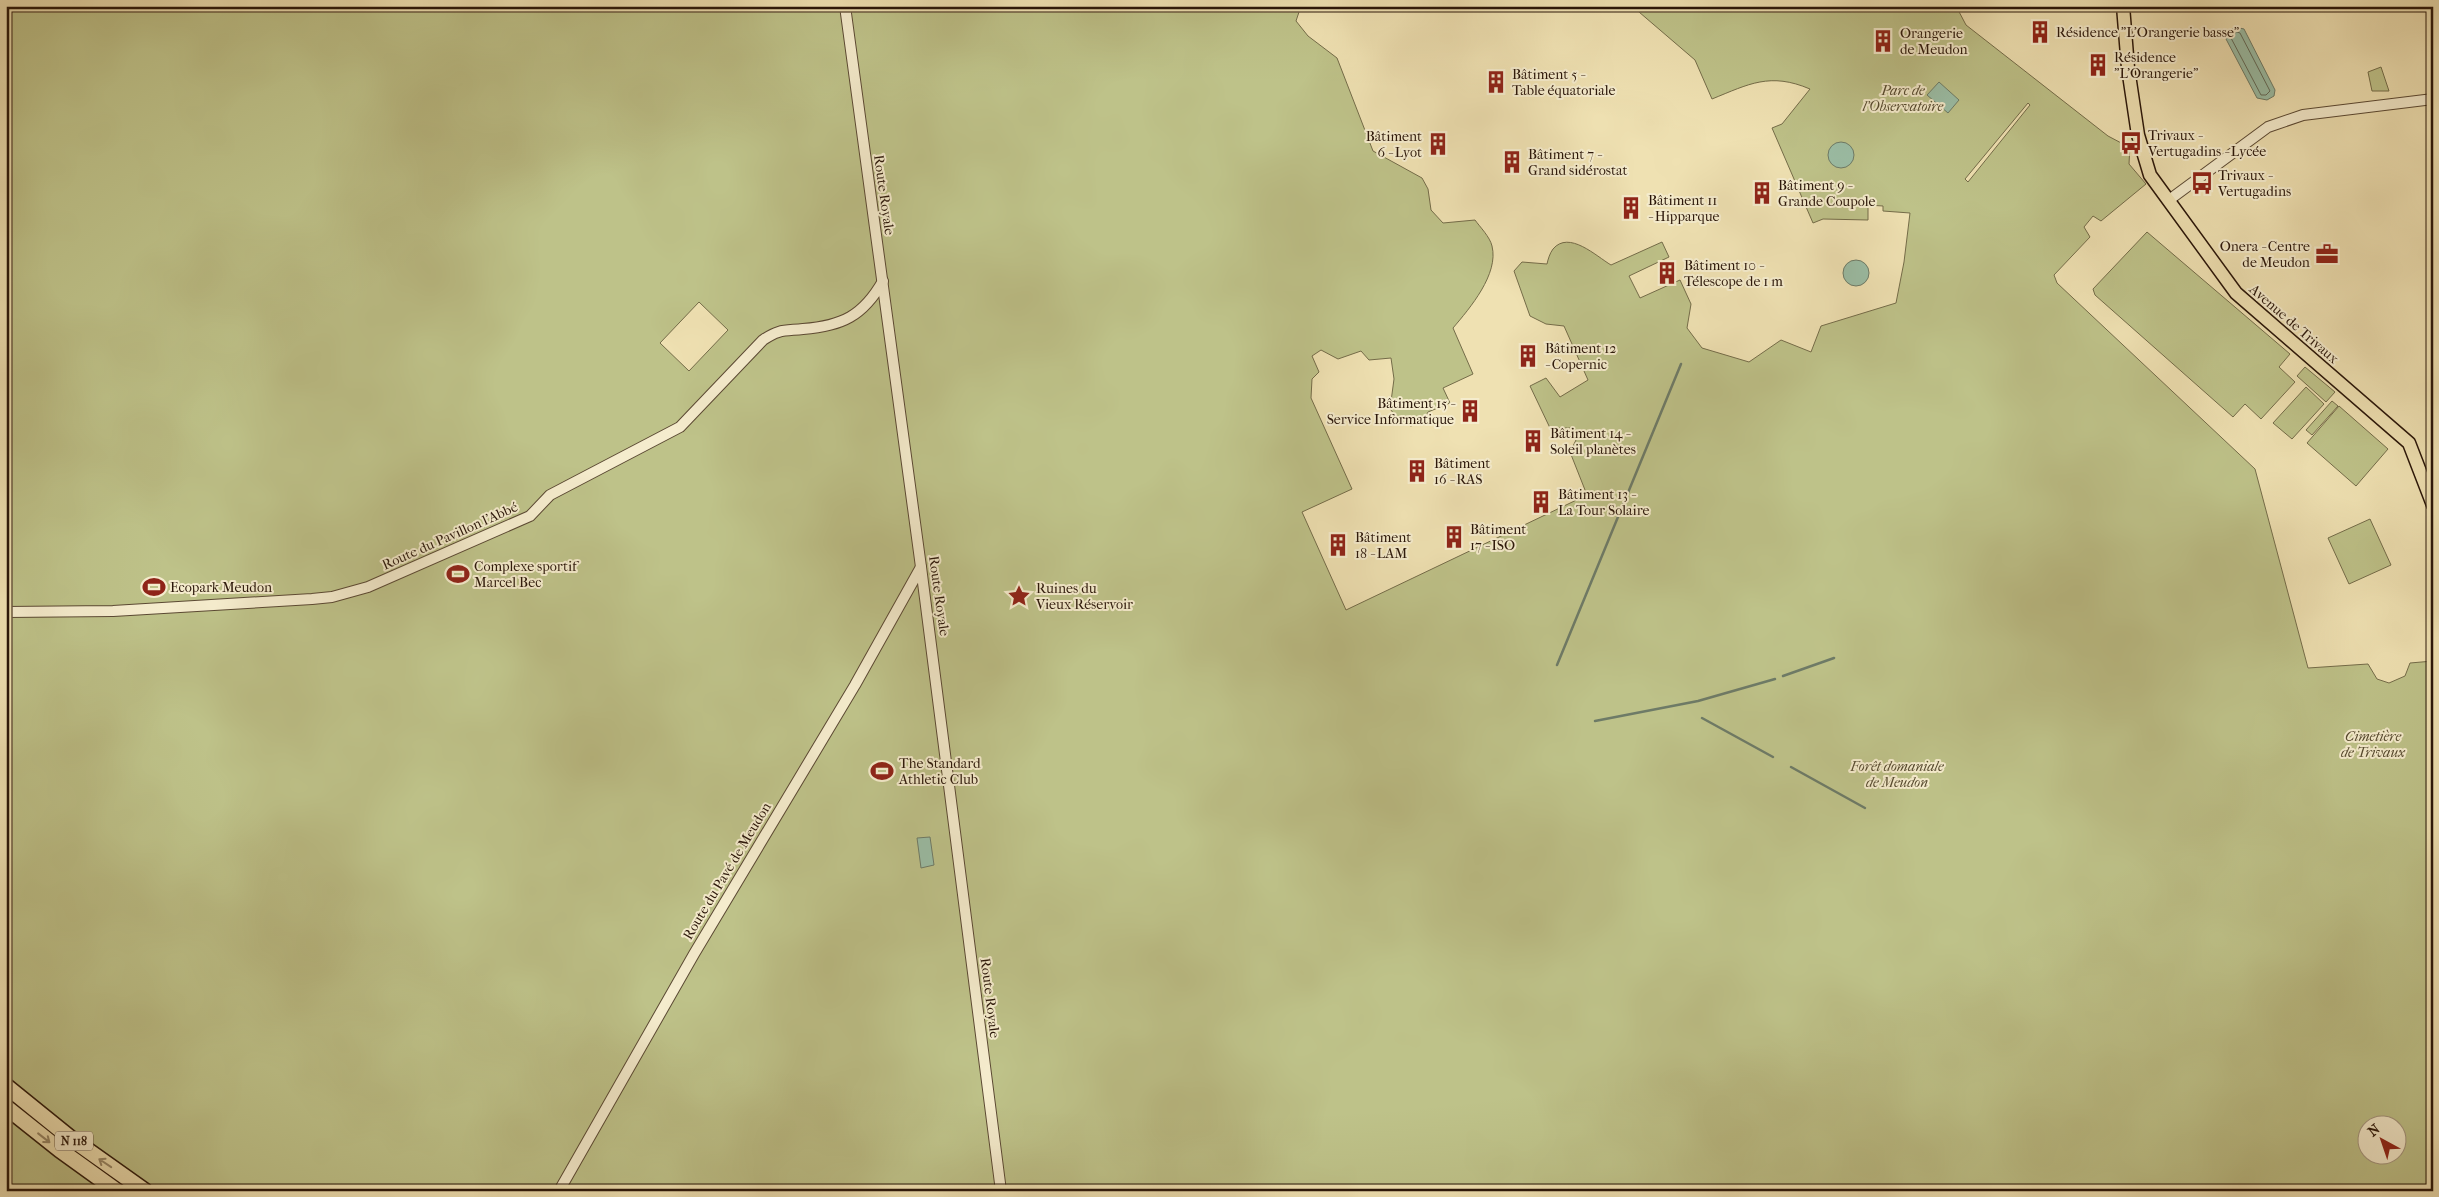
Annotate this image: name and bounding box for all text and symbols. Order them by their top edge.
building icon: Résidence "L'Orangerie basse" [2027,19,2053,45]
place label: Résidence "L'Orangerie basse" [2056,24,2240,41]
place label: Orangerie de Meudon [1900,25,1968,58]
building icon: Orangerie de Meudon [1870,28,1896,54]
place label: Résidence "L'Orangerie" [2114,49,2199,82]
building icon: Résidence "L'Orangerie" [2085,52,2111,78]
place label: Bâtiment 5 - Table équatoriale [1512,66,1616,99]
building icon: Bâtiment 5 - Table équatoriale [1483,69,1509,95]
park label: Parc de l'Observatoire [1862,82,1944,115]
place label: Trivaux - Vertugadins - Lycée [2147,127,2266,160]
place label: Bâtiment 6 - Lyot [1366,128,1422,161]
bus stop icon: Trivaux - Vertugadins - Lycée [2118,130,2144,156]
building icon: Bâtiment 6 - Lyot [1425,131,1451,157]
place label: Bâtiment 7 - Grand sidérostat [1528,146,1627,179]
building icon: Bâtiment 7 - Grand sidérostat [1499,149,1525,175]
street label: Route Royale [870,154,898,236]
place label: Trivaux - Vertugadins [2217,167,2291,200]
bus stop icon: Trivaux - Vertugadins [2189,170,2215,196]
place label: Bâtiment 9 - Grande Coupole [1778,177,1876,210]
building icon: Bâtiment 9 - Grande Coupole [1749,180,1775,206]
place label: Bâtiment 11 - Hipparque [1648,192,1720,225]
building icon: Bâtiment 11 - Hipparque [1618,195,1644,221]
place label: Onera - Centre de Meudon [2220,238,2310,271]
office icon: Onera - Centre de Meudon [2314,241,2340,267]
place label: Bâtiment 10 - Télescope de 1 m [1684,257,1783,290]
building icon: Bâtiment 10 - Télescope de 1 m [1654,260,1680,286]
street label: Avenue de Trivaux [2245,280,2343,368]
place label: Bâtiment 12 - Copernic [1545,340,1616,373]
building icon: Bâtiment 12 - Copernic [1515,343,1541,369]
place label: Bâtiment 15 - Service Informatique [1327,395,1456,428]
building icon: Bâtiment 15 - Service Informatique [1457,398,1483,424]
place label: Bâtiment 14 - Soleil planètes [1550,425,1636,458]
building icon: Bâtiment 14 - Soleil planètes [1520,428,1546,454]
place label: Bâtiment 16 - RAS [1434,455,1490,488]
building icon: Bâtiment 16 - RAS [1404,458,1430,484]
place label: Bâtiment 13 - La Tour Solaire [1558,486,1650,519]
building icon: Bâtiment 13 - La Tour Solaire [1528,489,1554,515]
street label: Route du Pavillon l'Abbé [380,498,520,574]
place label: Bâtiment 17 - ISO [1470,521,1526,554]
building icon: Bâtiment 17 - ISO [1441,524,1467,550]
place label: Bâtiment 18 - LAM [1355,529,1411,562]
building icon: Bâtiment 18 - LAM [1325,532,1351,558]
street label: Route Royale [925,555,953,637]
place label: Complexe sportif Marcel Bec [474,558,580,591]
sports icon: Complexe sportif Marcel Bec [445,561,471,587]
sports icon: Ecopark Meudon [141,574,167,600]
place label: Ecopark Meudon [170,579,272,596]
place label: Ruines du Vieux Réservoir [1035,580,1133,613]
place icon: Ruines du Vieux Réservoir [1006,583,1032,609]
park label: Cimetière de Trivaux [2341,728,2406,761]
place label: The Standard Athletic Club [898,755,981,788]
sports icon: The Standard Athletic Club [869,758,895,784]
park label: Forêt domaniale de Meudon [1849,758,1944,791]
street label: Route du Pavé de Meudon [679,799,775,943]
street label: Route Royale [977,957,1003,1039]
north arrow [2356,1114,2406,1164]
text: N [2364,1120,2384,1140]
one-way arrow [37,1132,50,1143]
road number: N 118 [55,1132,93,1150]
one-way arrow [98,1158,112,1168]

